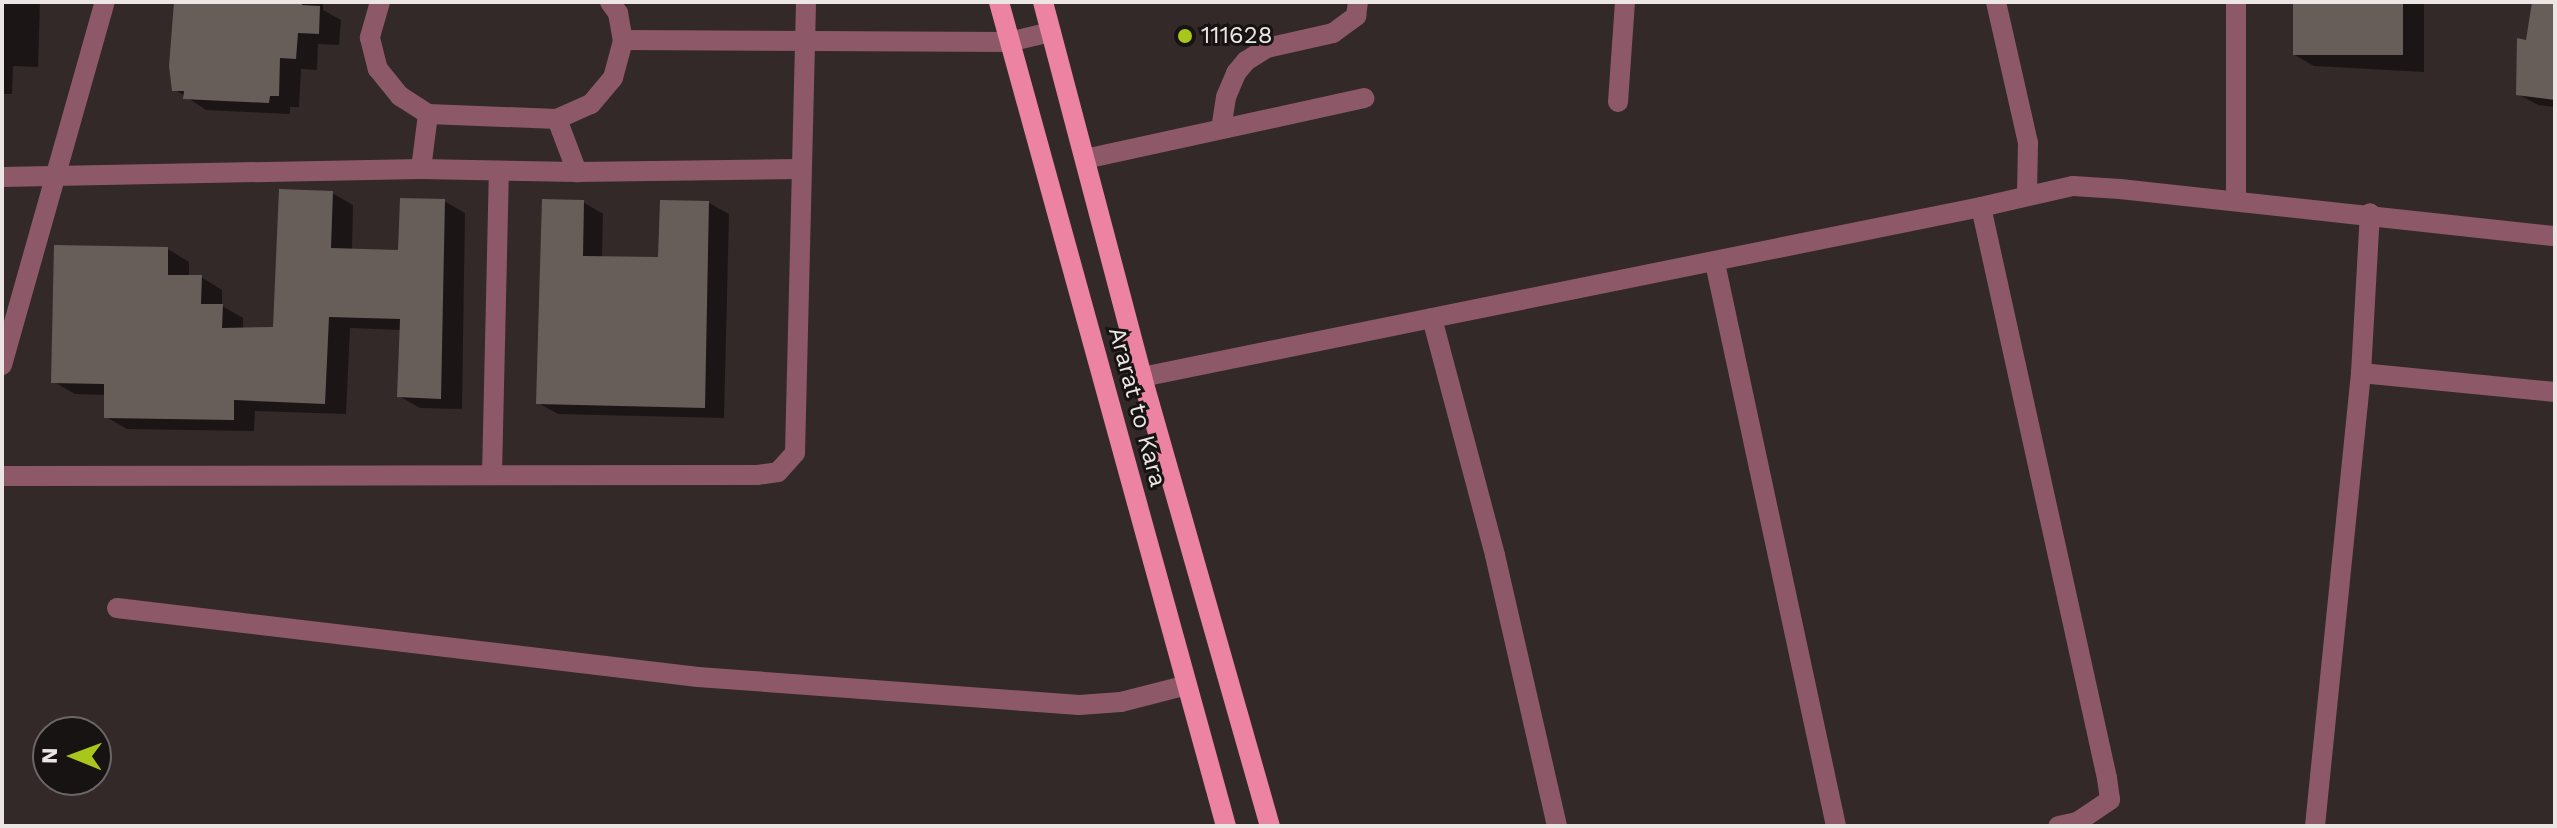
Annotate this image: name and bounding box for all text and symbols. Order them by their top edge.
place label: 111628 [1201,22,1272,50]
marker: 111628 [1176,27,1194,45]
street label: Ararat to Kara [1102,324,1172,490]
north arrow [32,716,112,796]
text: N [37,747,62,764]

